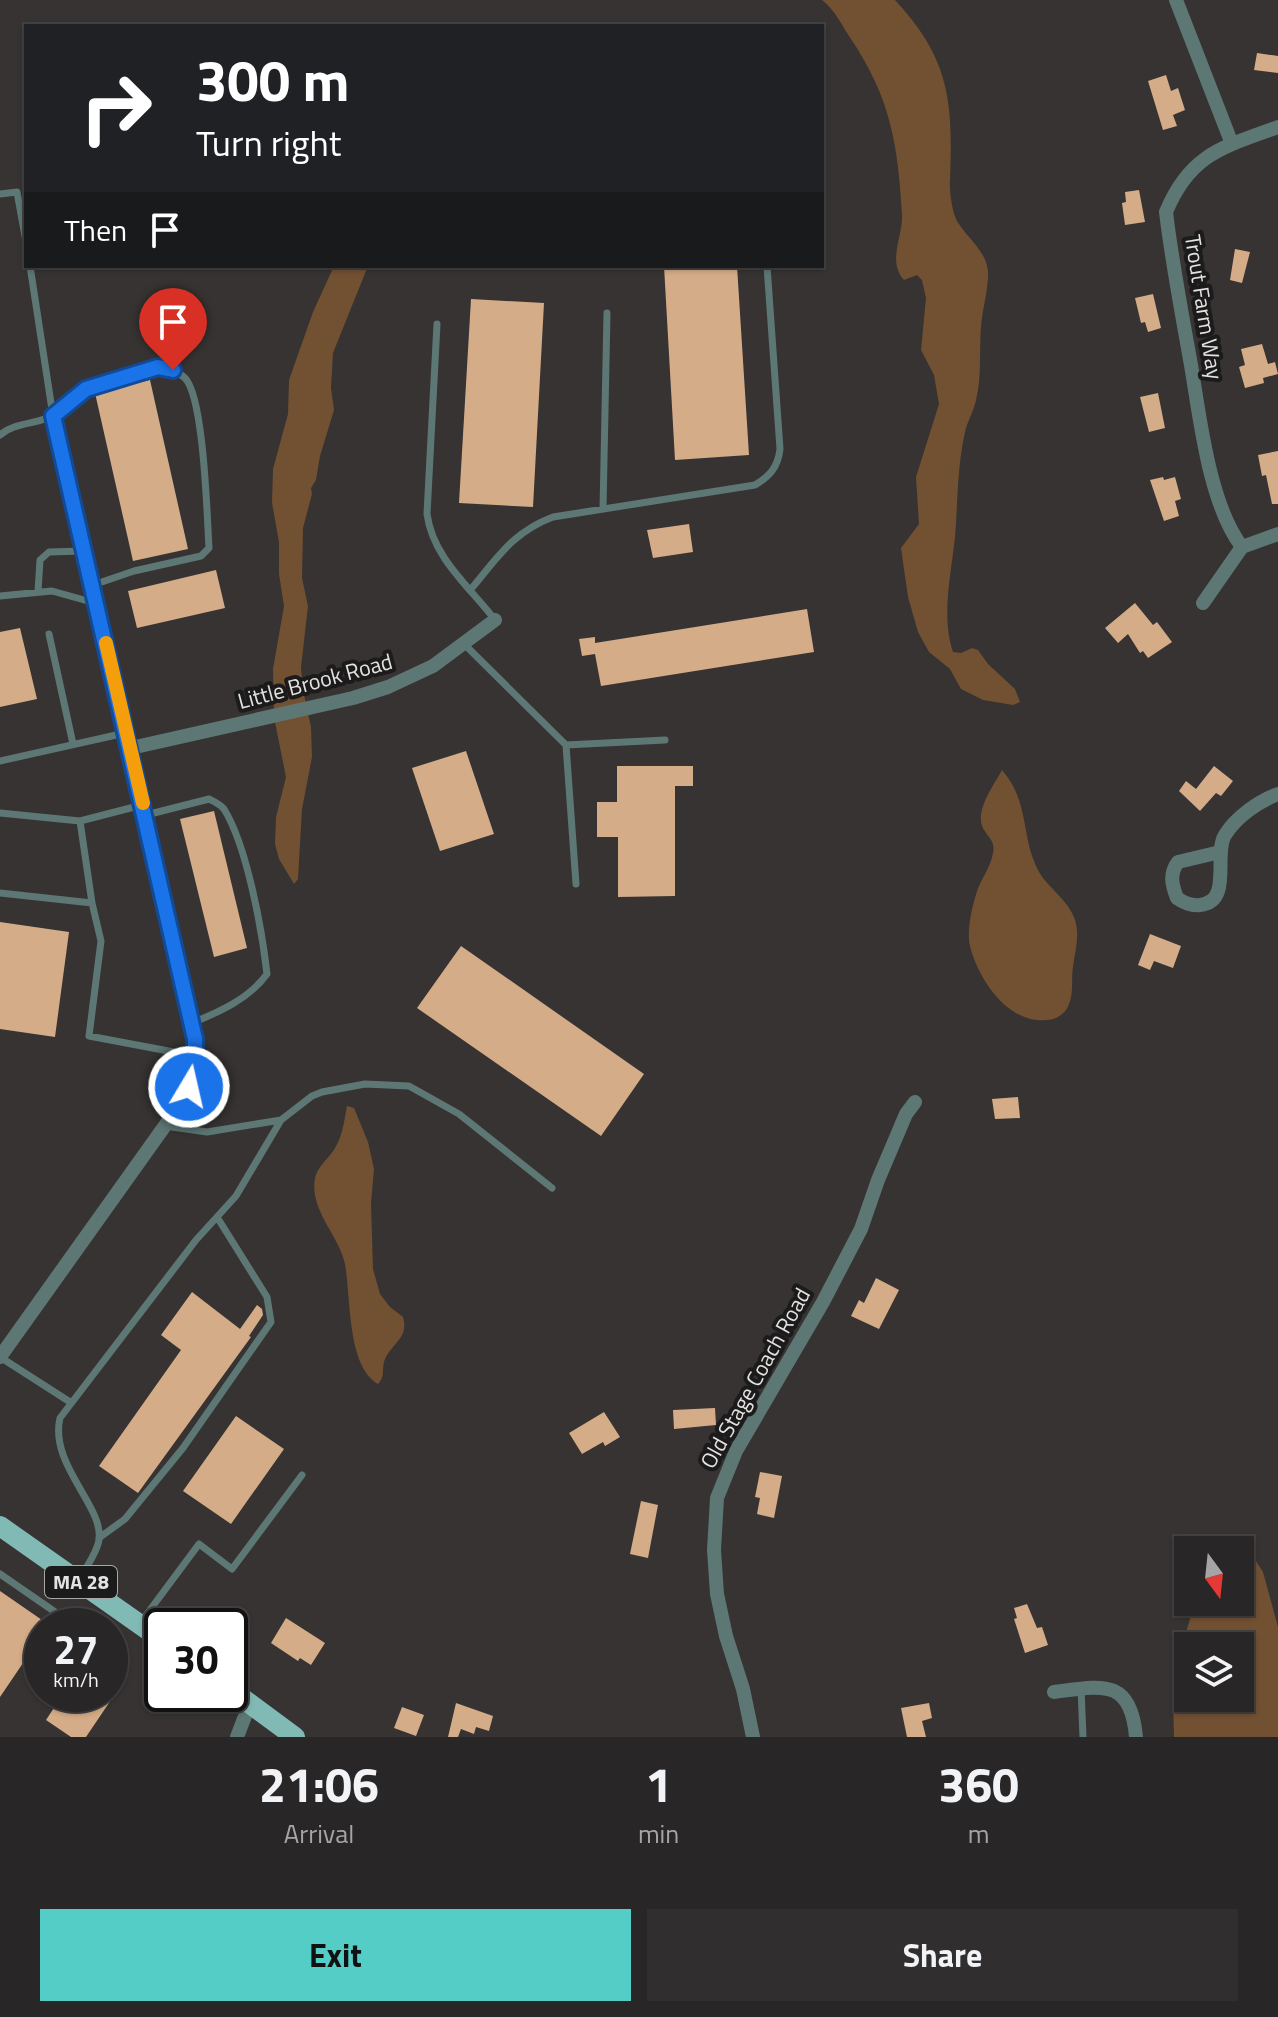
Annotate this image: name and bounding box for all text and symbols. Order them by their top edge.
text: 300 m [196,38,349,123]
icon: right [64,56,168,160]
text: Turn right [196,115,341,170]
text: Then [64,207,127,253]
icon: arrive [143,208,187,252]
street label: Trout Farm Way [1176,232,1232,382]
pin [139,288,207,370]
icon: arrive [151,300,195,344]
street label: Little Brook Road [234,644,396,718]
position arrow [147,1045,231,1129]
street label: Old Stage Coach Road [691,1281,819,1475]
north arrow [1174,1536,1254,1616]
map controls [1174,1536,1254,1712]
road number: MA 28 [45,1566,117,1598]
speed limit sign: 30 [144,1608,248,1712]
text: 27 [54,1619,98,1680]
button: layers [1174,1632,1254,1712]
text: km/h [53,1664,99,1695]
text: 21:06 [259,1748,379,1821]
text: 1 [645,1748,672,1821]
text: 360 [938,1748,1019,1821]
text: Arrival [284,1814,354,1853]
text: min [638,1814,679,1853]
text: m [968,1814,990,1853]
button: Exit [40,1909,631,2001]
button: Share [647,1909,1238,2001]

